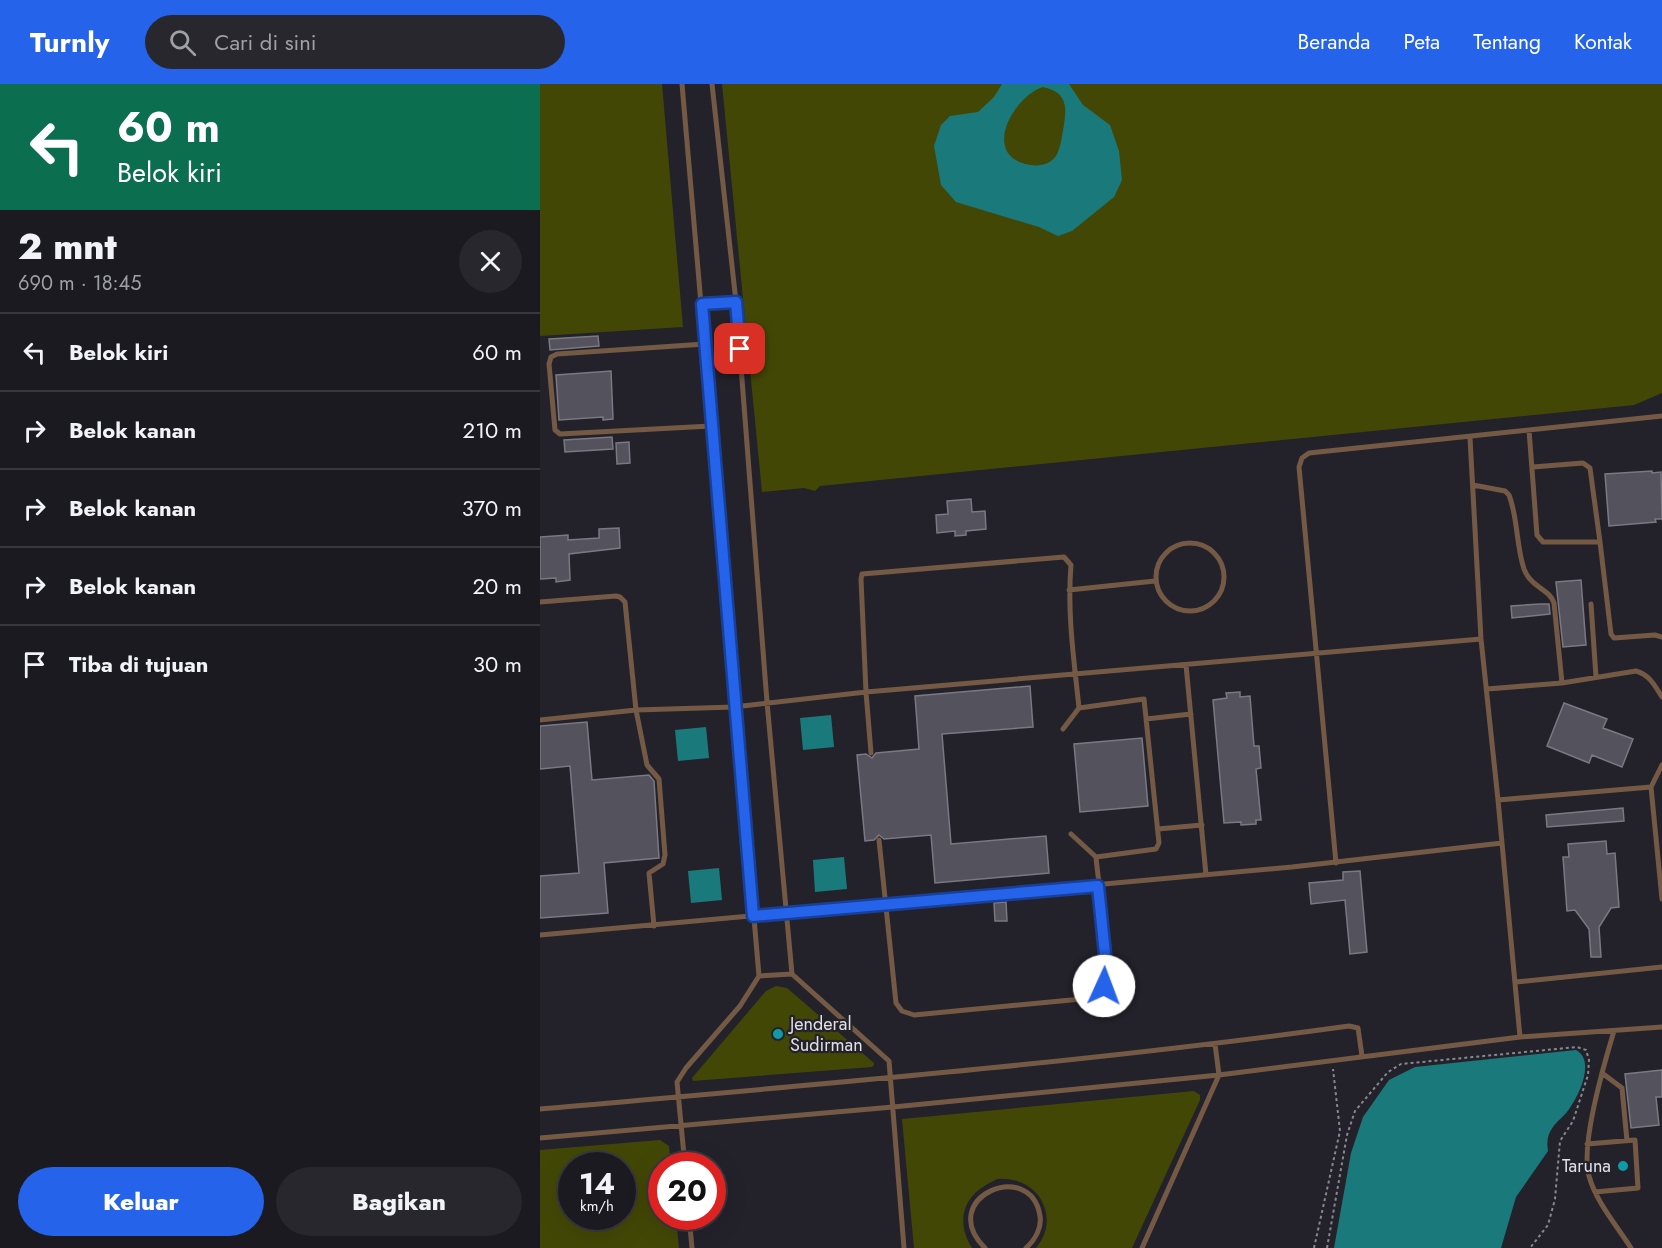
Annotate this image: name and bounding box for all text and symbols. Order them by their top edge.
search box [145,15,565,69]
text: Turnly [30,22,109,63]
icon: search [166,26,199,59]
text: Cari di sini [214,26,317,58]
text: Beranda [1297,27,1370,57]
text: Peta [1403,27,1440,57]
text: Tentang [1473,27,1541,57]
text: Kontak [1574,27,1632,57]
text: 60 m [117,97,220,158]
icon: left [18,108,96,186]
text: Belok kiri [117,153,222,192]
text: 2 mnt [18,220,117,272]
button: close [459,230,522,293]
text: 690 m · 18:45 [18,269,142,298]
pin [714,323,765,374]
icon: arrive [723,332,756,365]
icon: left [18,336,51,369]
text: Belok kiri [69,336,168,368]
text: 60 m [472,336,522,368]
icon: right [18,414,51,447]
text: Belok kanan [69,414,196,446]
text: 210 m [463,414,522,446]
icon: right [18,492,51,525]
text: Belok kanan [69,492,196,524]
text: 370 m [462,492,522,524]
icon: right [18,570,51,603]
text: Belok kanan [69,570,196,602]
text: 20 m [473,570,522,602]
icon: arrive [18,648,51,681]
text: Tiba di tujuan [69,648,208,680]
text: 30 m [473,648,522,680]
position arrow [1072,954,1136,1018]
place label: Jenderal Sudirman [788,1011,863,1058]
marker: Jenderal Sudirman [771,1027,785,1041]
speed limit sign: 20 [648,1152,726,1230]
place label: Taruna [1562,1153,1611,1179]
marker: Taruna [1616,1159,1630,1173]
text: 14 [579,1162,615,1205]
button: Keluar [18,1167,264,1236]
button: Bagikan [276,1167,522,1236]
text: km/h [580,1195,614,1217]

